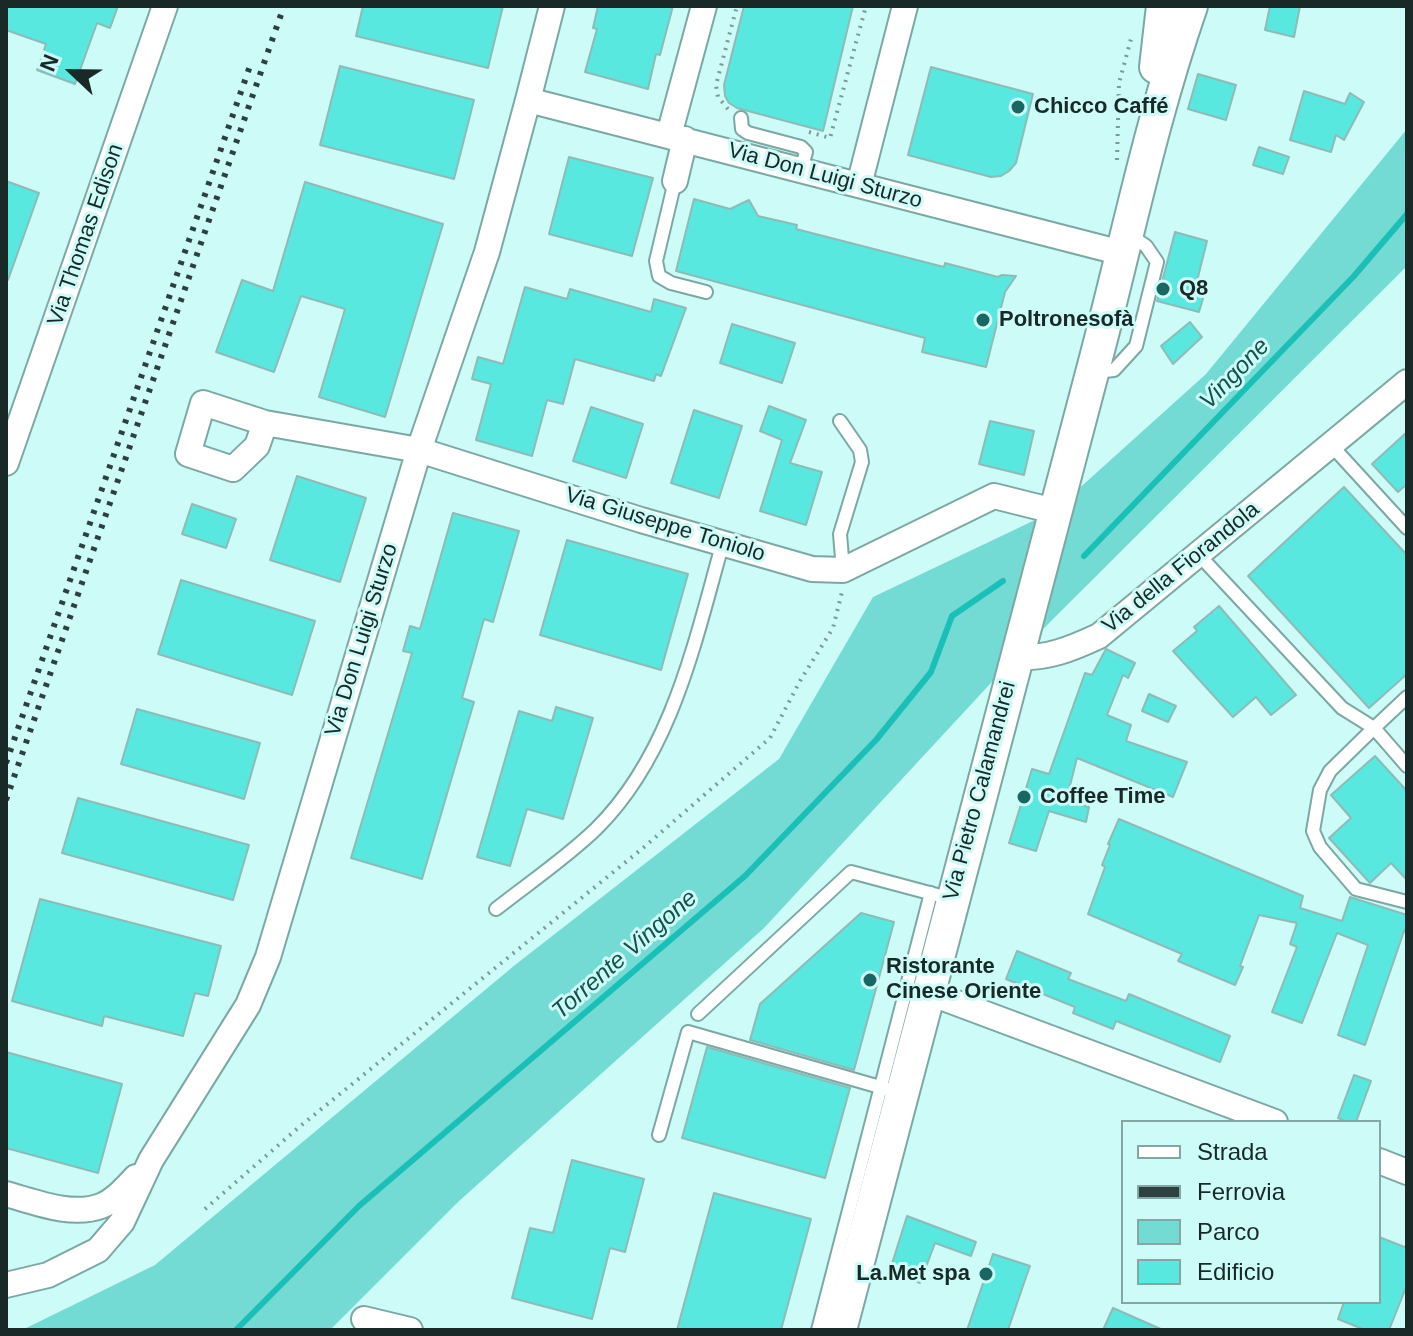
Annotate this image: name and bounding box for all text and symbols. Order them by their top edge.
north arrow [32,32,112,112]
text: N [35,51,64,75]
place label: Chicco Caffé [1034,94,1168,120]
marker: Chicco Caffé [1009,98,1027,116]
street label: Via Don Luigi Sturzo [725,137,925,215]
street label: Via Thomas Edison [43,141,129,329]
place label: Q8 [1179,276,1208,302]
marker: Q8 [1154,280,1172,298]
place label: Poltronesofà [999,307,1133,333]
marker: Poltronesofà [974,311,992,329]
water label: Vingone [1194,332,1276,416]
street label: Via Giuseppe Toniolo [562,482,768,568]
street label: Via della Fiorandola [1097,497,1265,639]
street label: Via Don Luigi Sturzo [320,540,404,740]
street label: Via Pietro Calamandrei [938,679,1022,903]
place label: Coffee Time [1040,784,1166,810]
marker: Coffee Time [1015,788,1033,806]
water label: Torrente Vingone [547,884,703,1026]
place label: Ristorante Cinese Oriente [886,954,1041,1006]
marker: Ristorante Cinese Oriente [861,971,879,989]
legend [1121,1120,1381,1304]
text: Strada [1197,1138,1268,1165]
text: Ferrovia [1197,1178,1285,1205]
text: Parco [1197,1218,1260,1245]
text: Edificio [1197,1258,1274,1285]
place label: La.Met spa [856,1261,970,1287]
marker: La.Met spa [977,1265,995,1283]

